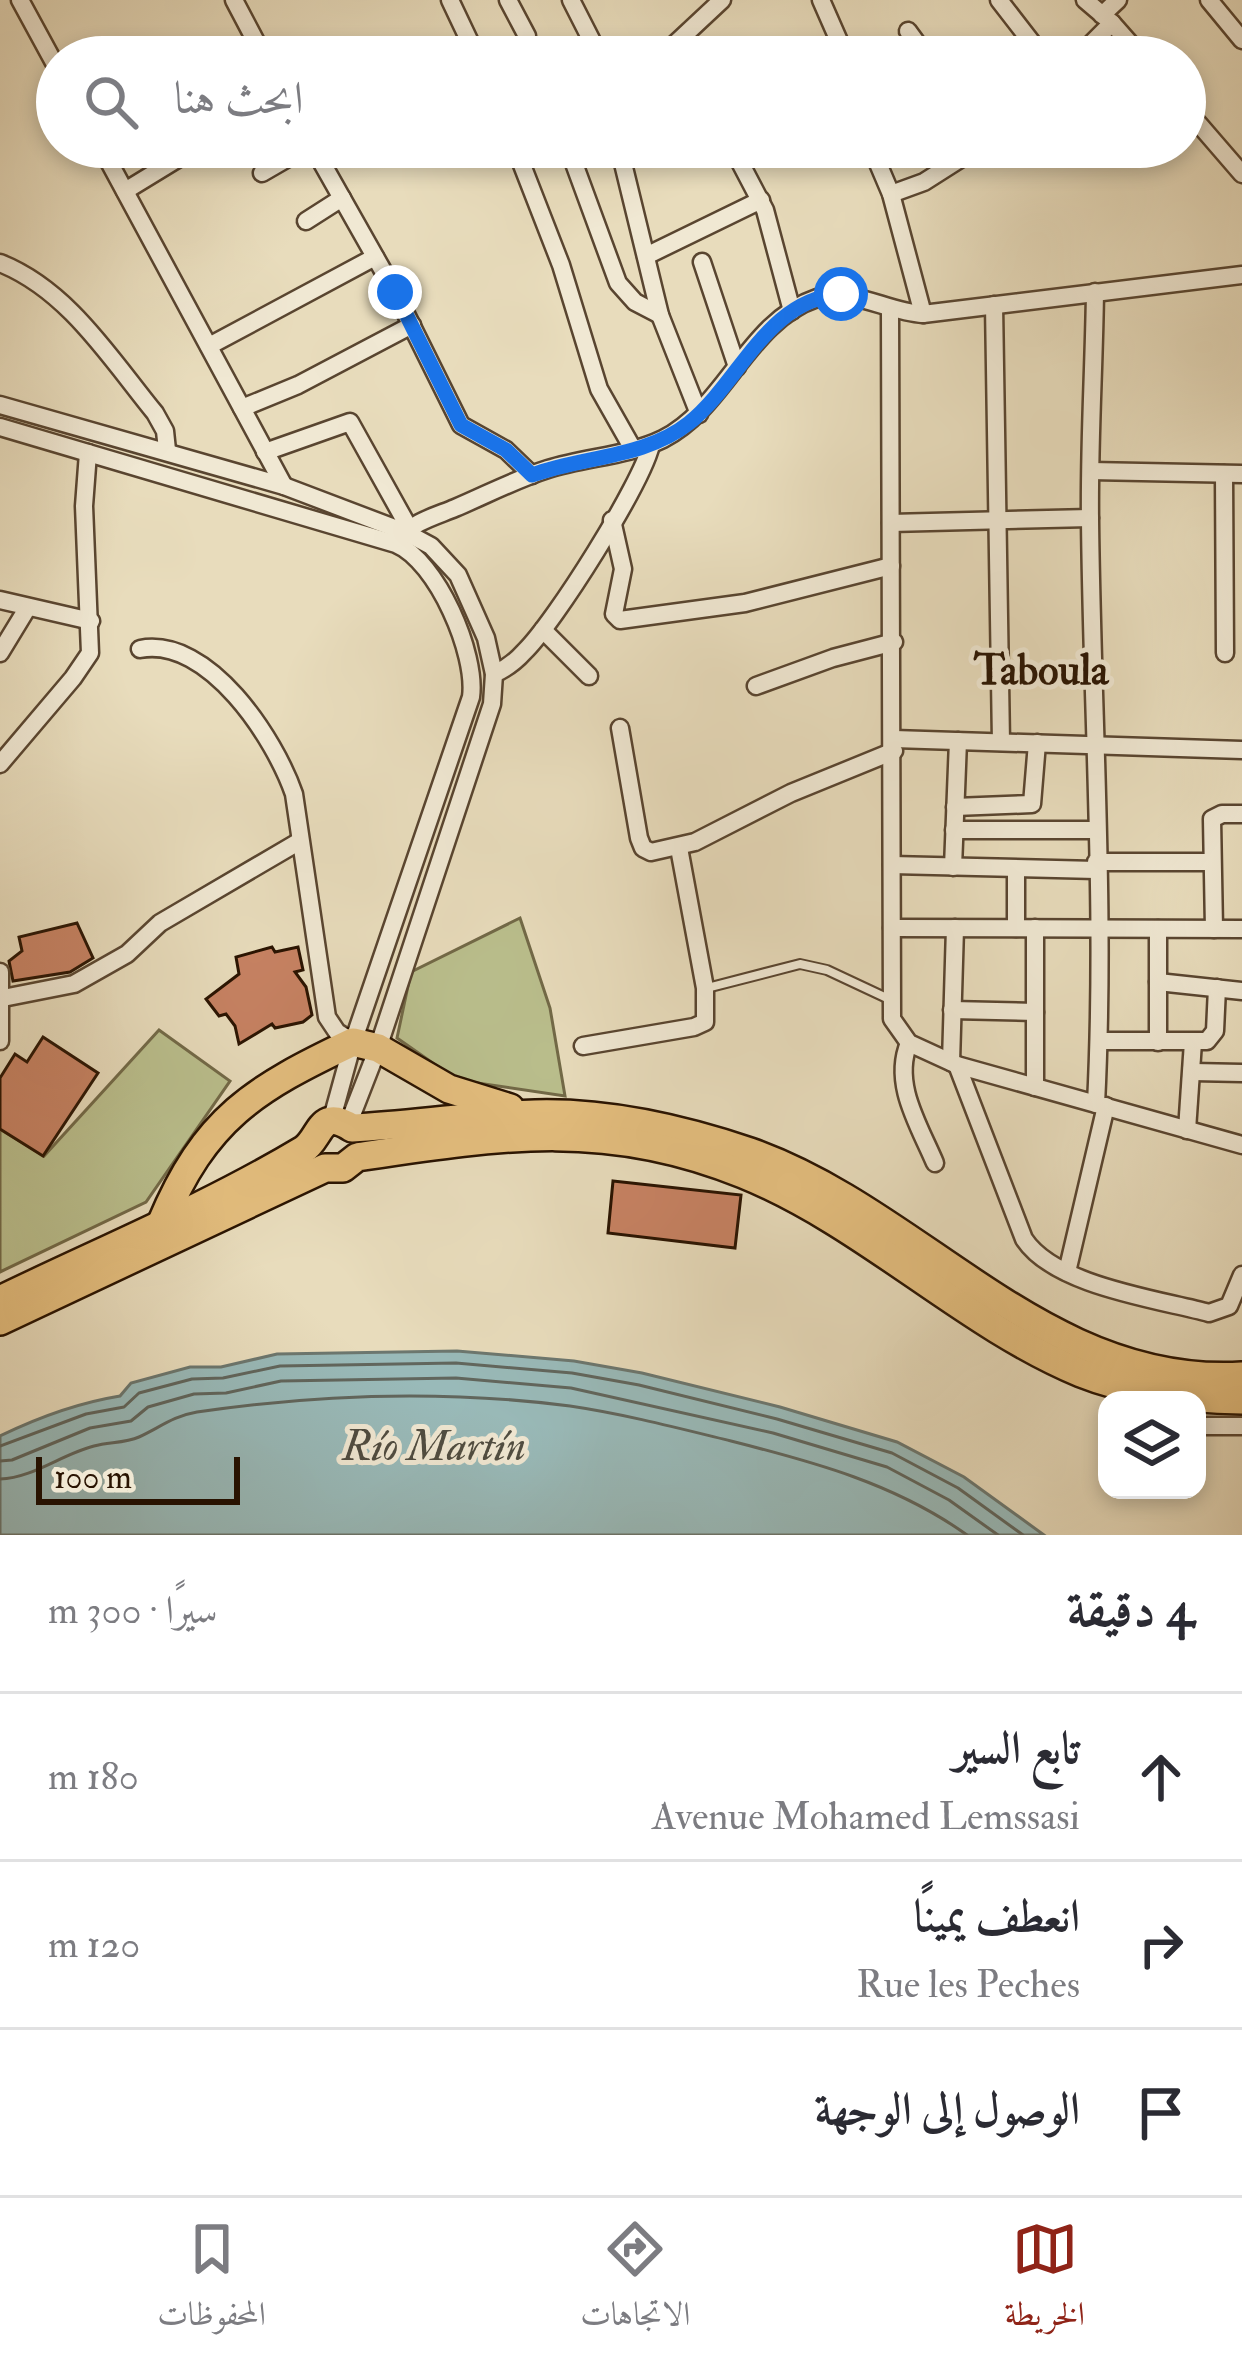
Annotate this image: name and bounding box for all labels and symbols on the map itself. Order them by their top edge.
route end [368,265,422,319]
route start [814,267,868,321]
district label: Taboula [973,645,1110,697]
water label: Río Martín [341,1421,526,1473]
scale bar [36,1451,240,1504]

